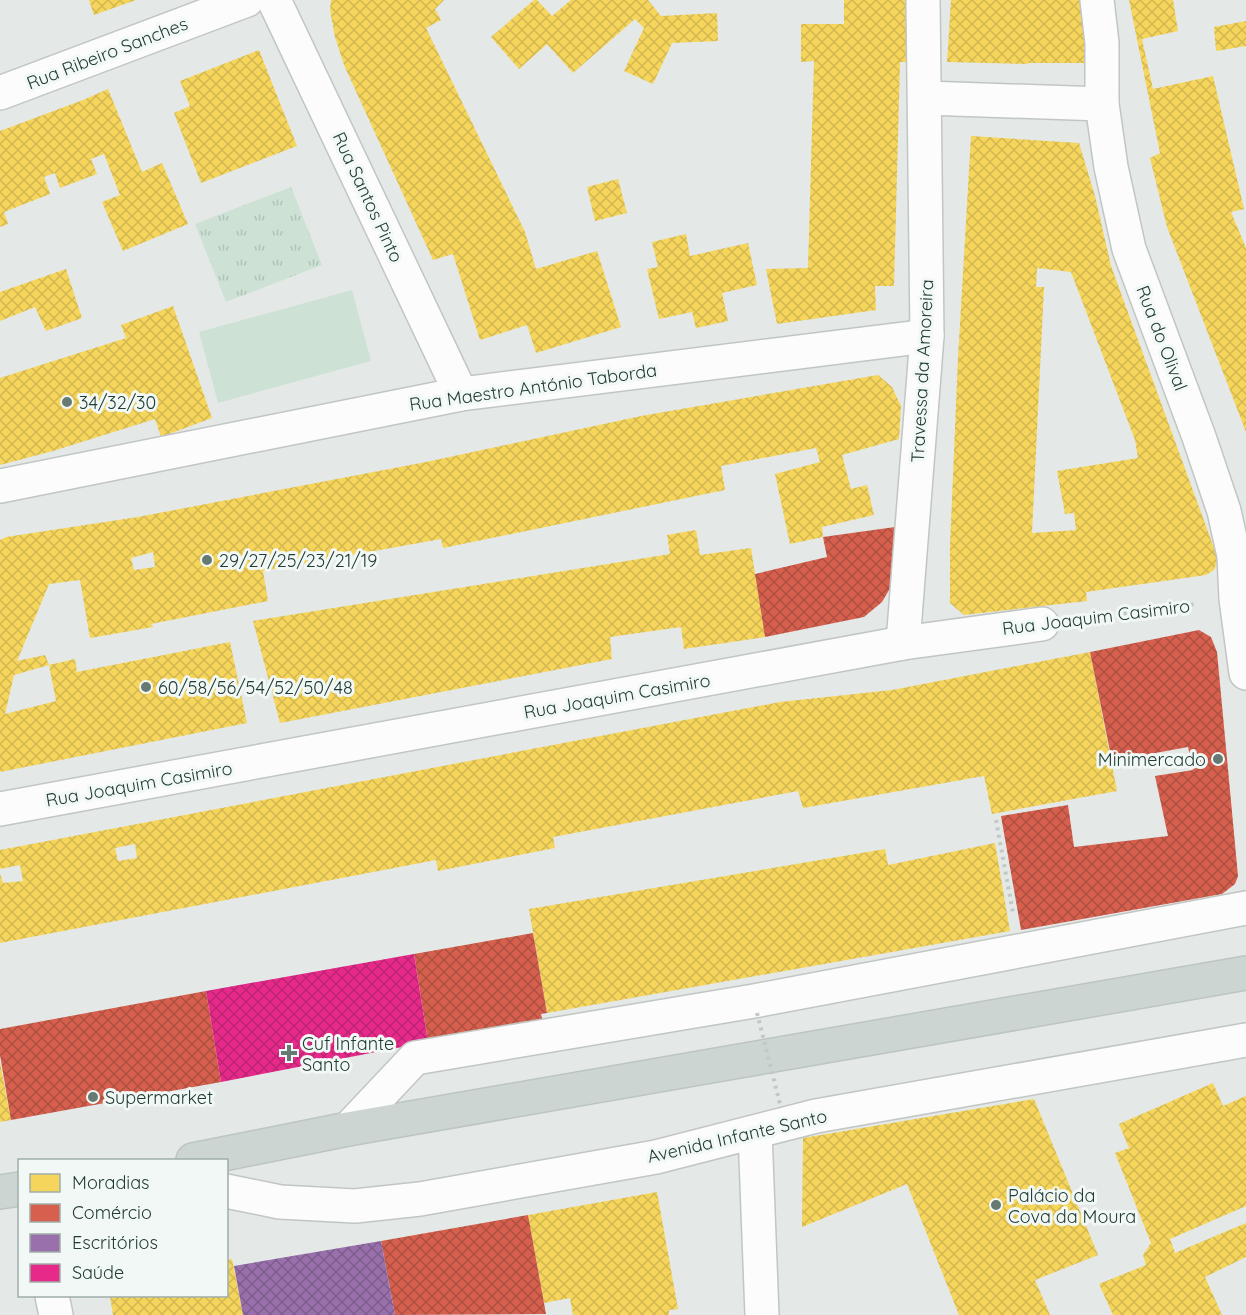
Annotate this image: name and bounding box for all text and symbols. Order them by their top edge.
street label: Rua Ribeiro Sanches [23,12,191,94]
street label: Rua Santos Pinto [328,128,408,266]
street label: Travessa da Amoreira [906,279,938,463]
street label: Rua do Olival [1131,282,1193,394]
street label: Rua Maestro António Taborda [408,358,658,416]
place label: 34/32/30 [79,391,156,414]
marker: 34/32/30 [60,395,74,409]
place label: 29/27/25/23/21/19 [219,549,377,572]
marker: 29/27/25/23/21/19 [200,553,214,567]
street label: Rua Joaquim Casimiro [1001,594,1191,640]
street label: Rua Joaquim Casimiro [522,668,712,724]
place label: 60/58/56/54/52/50/48 [158,676,353,699]
marker: 60/58/56/54/52/50/48 [139,680,153,694]
place label: Minimercado [1098,748,1206,771]
marker: Minimercado [1211,752,1225,766]
street label: Rua Joaquim Casimiro [44,756,234,812]
place label: Cuf Infante Santo [302,1032,394,1076]
marker: Cuf Infante Santo [280,1044,298,1062]
place label: Supermarket [105,1086,213,1109]
marker: Supermarket [86,1090,100,1104]
street label: Avenida Infante Santo [645,1104,829,1168]
legend [18,1159,228,1297]
text: Moradias [72,1171,150,1194]
place label: Palácio da Cova da Moura [1008,1184,1136,1228]
marker: Palácio da Cova da Moura [989,1198,1003,1212]
text: Comércio [72,1201,152,1224]
text: Escritórios [72,1231,158,1254]
text: Saúde [72,1261,124,1284]

